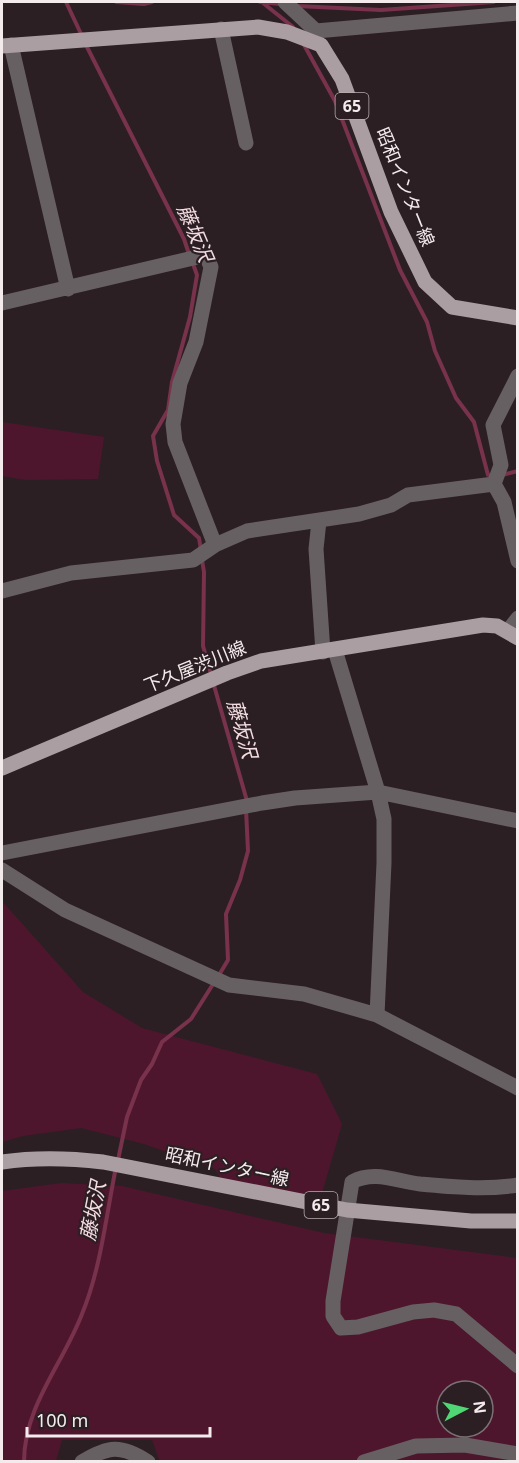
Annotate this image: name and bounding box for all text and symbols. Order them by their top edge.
road number: 65 [336,93,368,119]
street label: 昭和インター線 [371,124,441,250]
water label: 藤坂沢 [171,200,221,268]
street label: 下久屋渋川線 [140,635,249,697]
water label: 藤坂沢 [221,696,265,764]
street label: 昭和インター線 [163,1141,291,1191]
water label: 藤坂沢 [74,1176,112,1243]
road number: 65 [304,1192,338,1218]
north arrow [435,1379,495,1439]
text: N [468,1399,492,1415]
scale bar [27,1400,210,1438]
text: 100 m [36,1408,88,1432]

